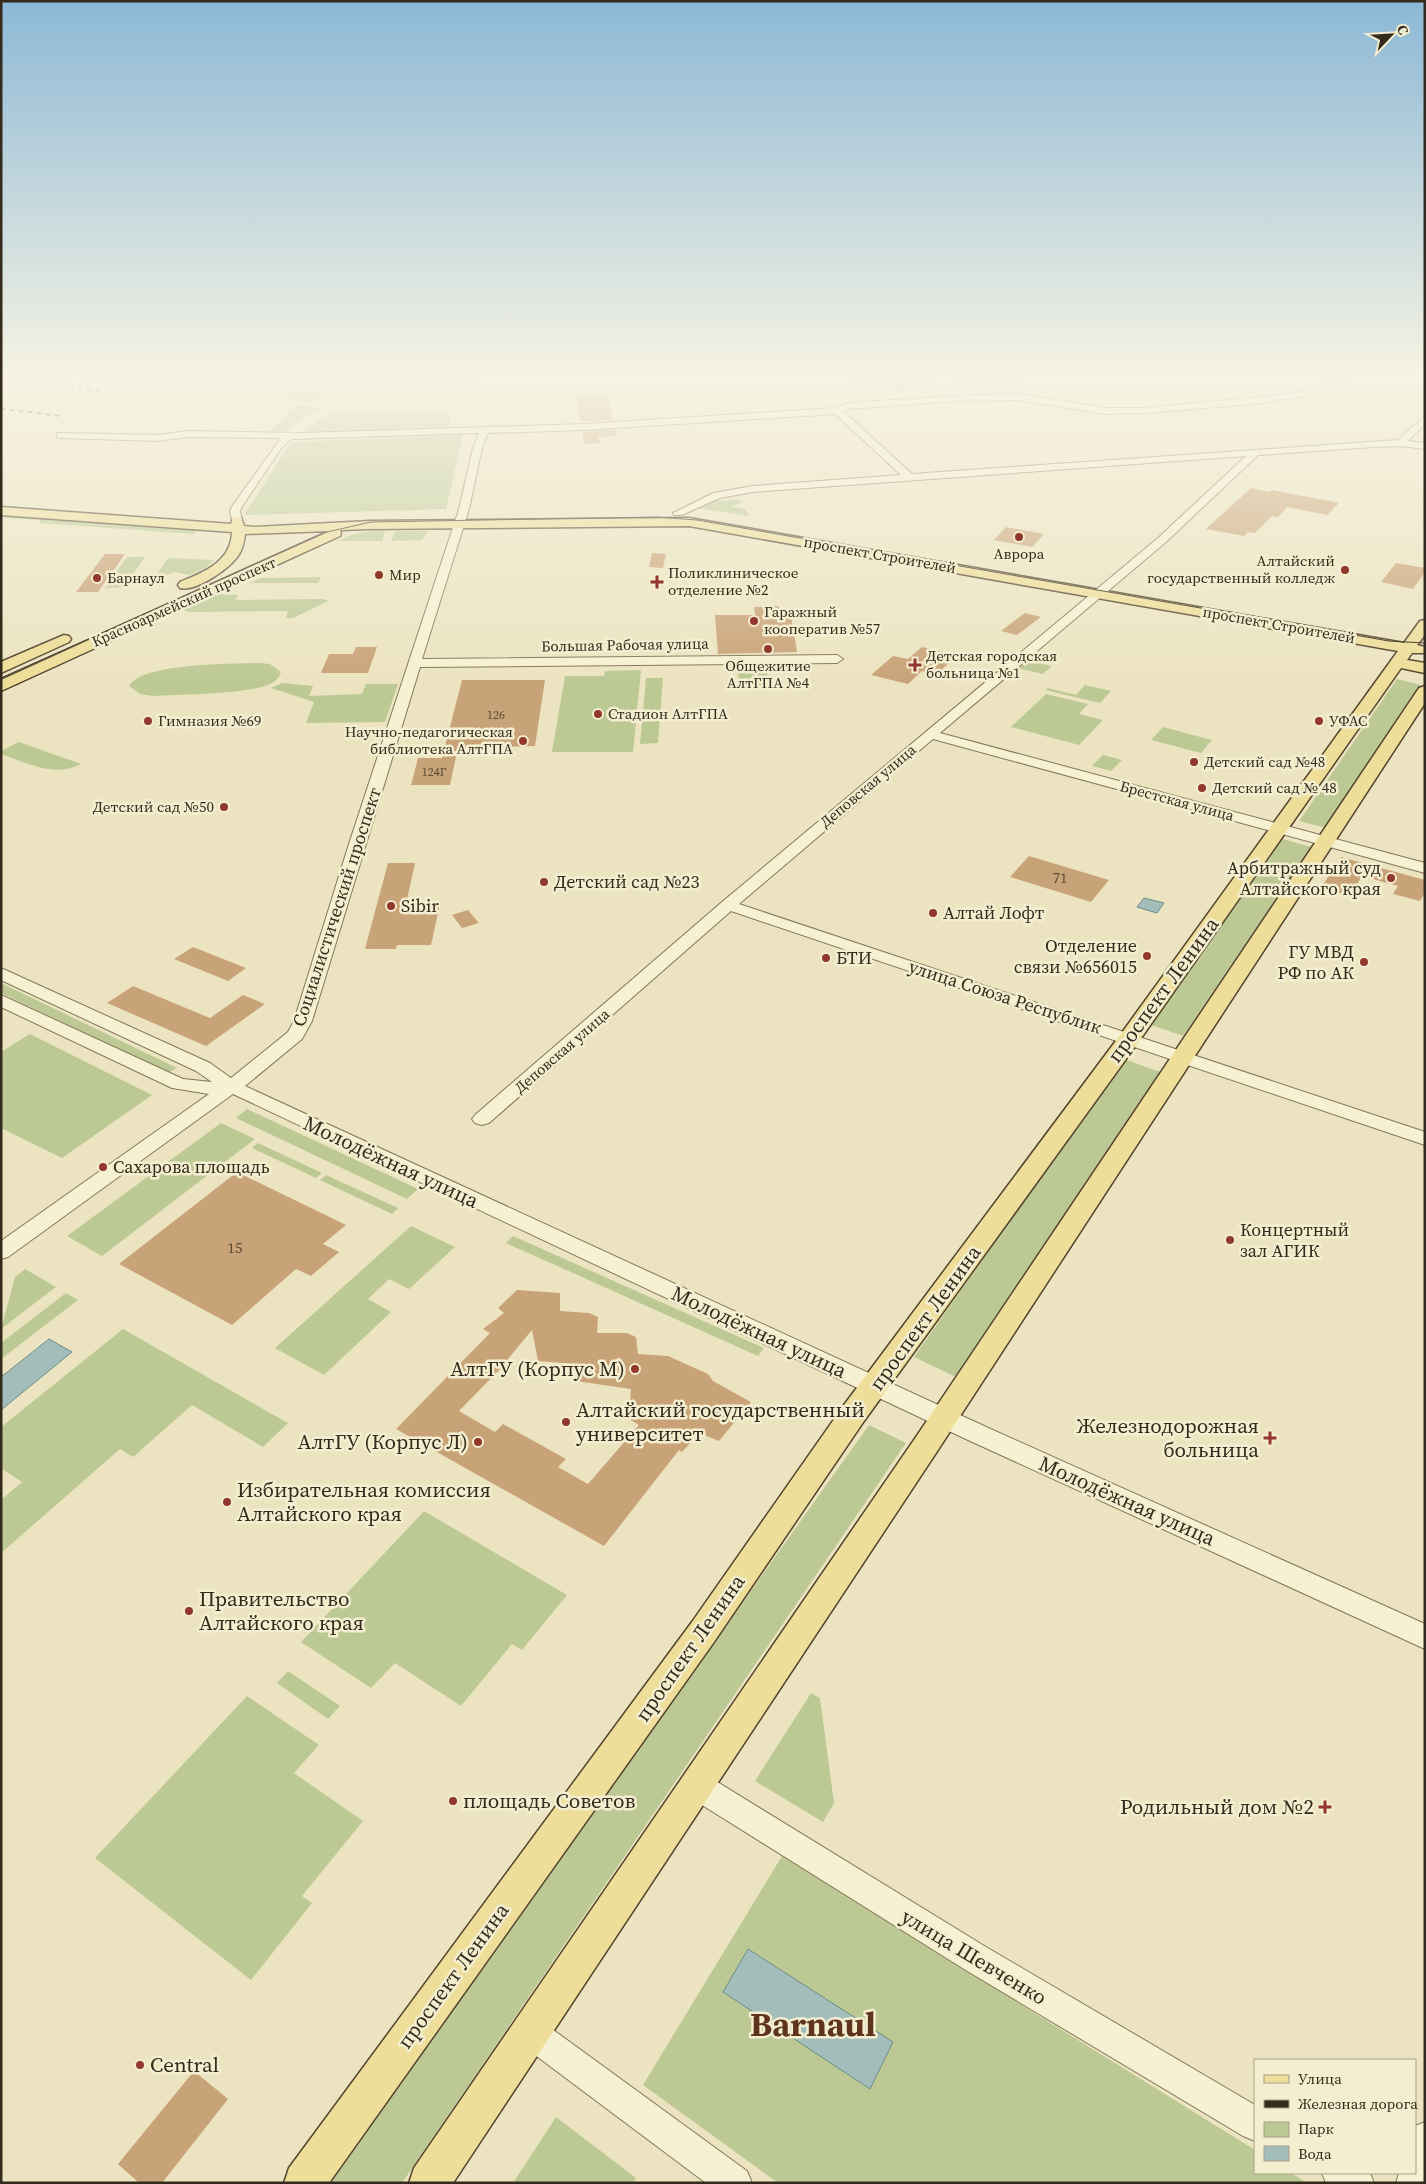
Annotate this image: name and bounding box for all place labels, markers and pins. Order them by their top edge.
marker: Аврора [1013,531,1025,543]
place label: Аврора [994,543,1045,564]
place label: Алтайский государственный колледж [1147,550,1336,588]
place label: Поликлиническое отделение №2 [668,562,799,600]
place label: Мир [389,564,421,585]
marker: Алтайский государственный колледж [1339,564,1351,576]
place label: Барнаул [107,567,165,588]
marker: Мир [373,569,385,581]
marker: Барнаул [91,572,103,584]
marker: Поликлиническое отделение №2 [650,575,664,589]
place label: Гаражный кооператив №57 [764,601,880,639]
marker: Гаражный кооператив №57 [748,615,760,627]
marker: Общежитие АлтГПА №4 [762,643,774,655]
place label: Детская городская больница №1 [926,645,1057,683]
place label: Общежитие АлтГПА №4 [725,655,811,693]
marker: Детская городская больница №1 [908,658,922,672]
place label: Стадион АлтГПА [608,703,728,724]
marker: Стадион АлтГПА [592,708,604,720]
place label: Гимназия №69 [158,710,262,731]
place label: УФАС [1329,710,1367,731]
marker: Гимназия №69 [142,715,154,727]
marker: УФАС [1313,715,1325,727]
place label: Научно-педагогическая библиотека АлтГПА [345,721,513,759]
marker: Научно-педагогическая библиотека АлтГПА [517,735,529,747]
place label: Детский сад №48 [1204,751,1325,772]
marker: Детский сад №48 [1188,756,1200,768]
place label: Детский сад № 48 [1212,777,1337,798]
marker: Детский сад № 48 [1196,782,1208,794]
place label: Детский сад №50 [93,796,214,817]
marker: Детский сад №50 [218,801,230,813]
place label: Арбитражный суд Алтайского края [1227,855,1381,901]
place label: Детский сад №23 [554,869,700,894]
marker: Арбитражный суд Алтайского края [1385,872,1397,884]
marker: Детский сад №23 [538,876,550,888]
place label: Sibir [401,893,439,918]
marker: Sibir [385,900,397,912]
place label: Алтай Лофт [943,900,1045,925]
marker: Алтай Лофт [927,907,939,919]
place label: Отделение связи №656015 [1014,933,1137,979]
place label: ГУ МВД РФ по АК [1278,939,1354,985]
place label: БТИ [836,945,872,970]
marker: Отделение связи №656015 [1141,950,1153,962]
marker: БТИ [820,952,832,964]
marker: ГУ МВД РФ по АК [1358,956,1370,968]
place label: Сахарова площадь [113,1154,270,1179]
marker: Сахарова площадь [97,1161,109,1173]
place label: Концертный зал АГИК [1240,1217,1349,1263]
marker: Концертный зал АГИК [1224,1234,1236,1246]
place label: АлтГУ (Корпус М) [450,1354,625,1383]
marker: АлтГУ (Корпус М) [629,1363,641,1375]
place label: Алтайский государственный университет [576,1395,865,1448]
place label: Железнодорожная больница [1077,1411,1259,1464]
marker: Алтайский государственный университет [560,1416,572,1428]
place label: АлтГУ (Корпус Л) [298,1427,468,1456]
marker: Железнодорожная больница [1263,1431,1277,1445]
marker: АлтГУ (Корпус Л) [472,1436,484,1448]
place label: Избирательная комиссия Алтайского края [237,1475,491,1528]
marker: Избирательная комиссия Алтайского края [221,1496,233,1508]
place label: Правительство Алтайского края [199,1584,364,1637]
marker: Правительство Алтайского края [183,1605,195,1617]
place label: площадь Советов [463,1786,635,1815]
place label: Родильный дом №2 [1120,1792,1314,1821]
marker: площадь Советов [447,1795,459,1807]
marker: Родильный дом №2 [1318,1800,1332,1814]
place label: Central [150,2050,219,2079]
marker: Central [134,2059,146,2071]

